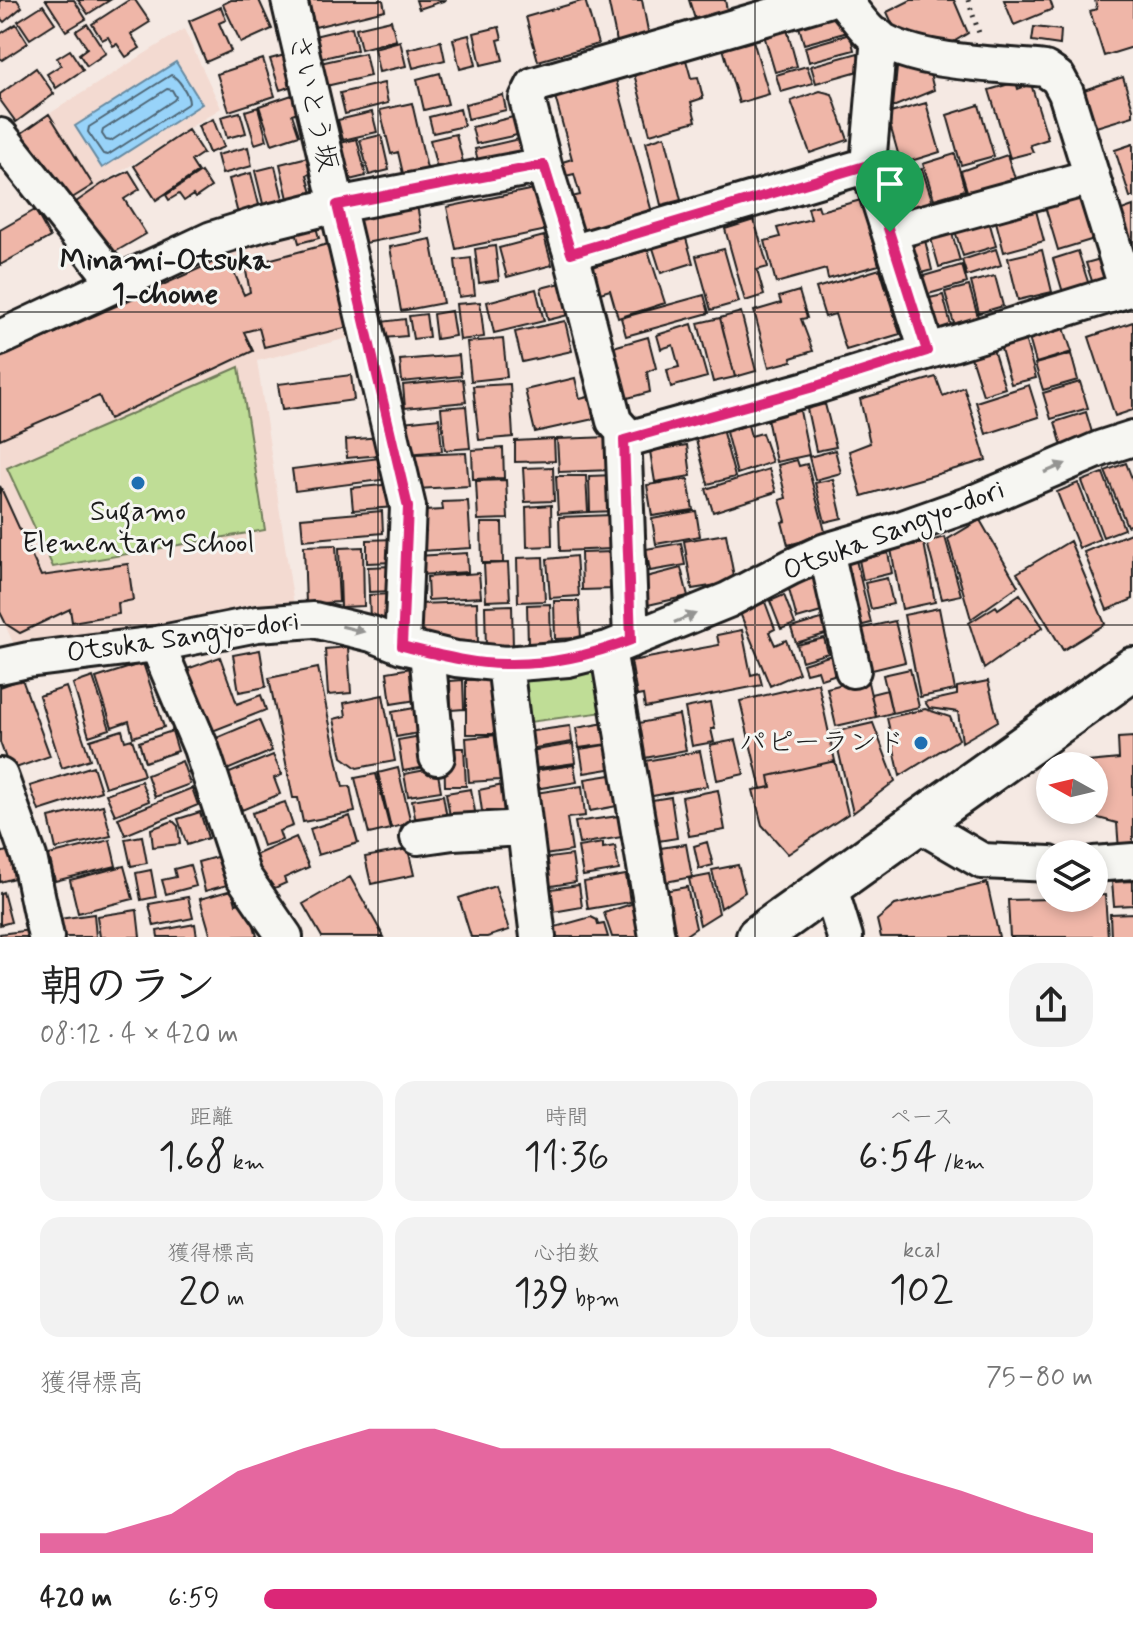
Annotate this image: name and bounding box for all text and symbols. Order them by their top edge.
street label: さいとう坂 [278,31,346,175]
pin [856,150,924,232]
icon: arrive [868,162,912,206]
district label: Minami-Otsuka 1-chome [60,241,271,314]
one-way arrow [1043,461,1067,474]
street label: Otsuka Sangyo-dori [778,472,1011,592]
marker: Sugamo Elementary School [129,474,147,492]
place label: Sugamo Elementary School [22,494,254,563]
street label: Otsuka Sangyo-dori [64,603,302,675]
one-way arrow [673,611,697,624]
one-way arrow [341,624,366,636]
place label: パピーランド [738,725,905,762]
marker: パピーランド [912,734,930,752]
north arrow [1036,752,1108,824]
map controls [1036,752,1108,912]
button: layers [1036,840,1108,912]
text: 朝のラン [40,959,216,1017]
button: share [1009,963,1093,1047]
text: 08:12 · 4 × 420 m [40,1018,238,1052]
text: 距離 [189,1104,234,1132]
text: 時間 [544,1104,589,1132]
text: ペース [889,1104,954,1132]
text: 1.68 [158,1132,227,1184]
text: 11:36 [524,1132,609,1184]
text: 6:54 [858,1132,937,1184]
text: km [227,1149,265,1177]
text: /km [937,1149,985,1177]
text: kcal [903,1237,940,1265]
text: 獲得標高 [167,1240,256,1268]
text: 心拍数 [533,1240,600,1268]
text: 102 [889,1265,954,1317]
text: 20 [179,1268,221,1320]
text: 139 [513,1268,569,1320]
text: m [221,1285,244,1313]
text: bpm [569,1285,620,1313]
text: 75–80 m [986,1361,1093,1395]
text: 獲得標高 [40,1367,144,1401]
text: 420 m [40,1582,112,1616]
text: 6:59 [168,1582,219,1616]

